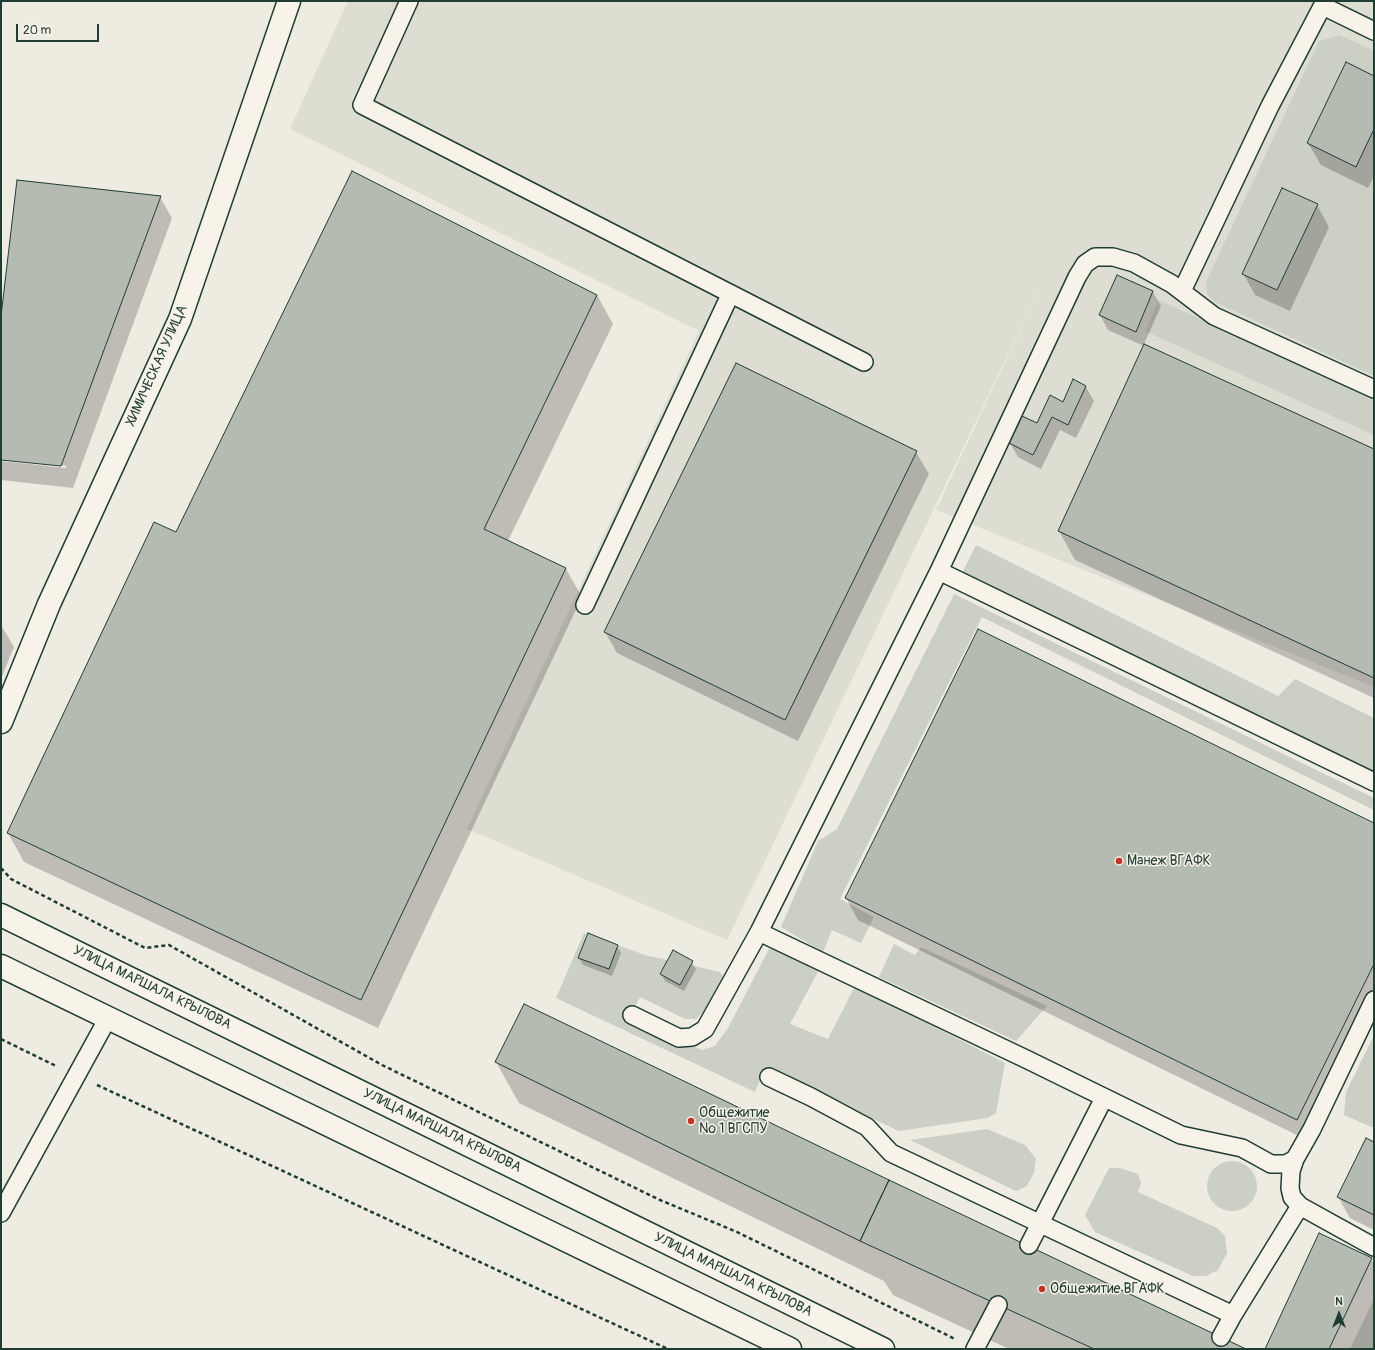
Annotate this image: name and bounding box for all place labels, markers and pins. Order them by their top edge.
place label: Манеж ВГАФК [1127,853,1211,869]
marker: Манеж ВГАФК [1114,856,1124,866]
place label: Общежитие № 1 ВГСПУ [699,1105,769,1138]
marker: Общежитие № 1 ВГСПУ [686,1116,696,1126]
place label: Общежитие ВГАФК [1050,1281,1165,1297]
marker: Общежитие ВГАФК [1037,1284,1047,1294]

